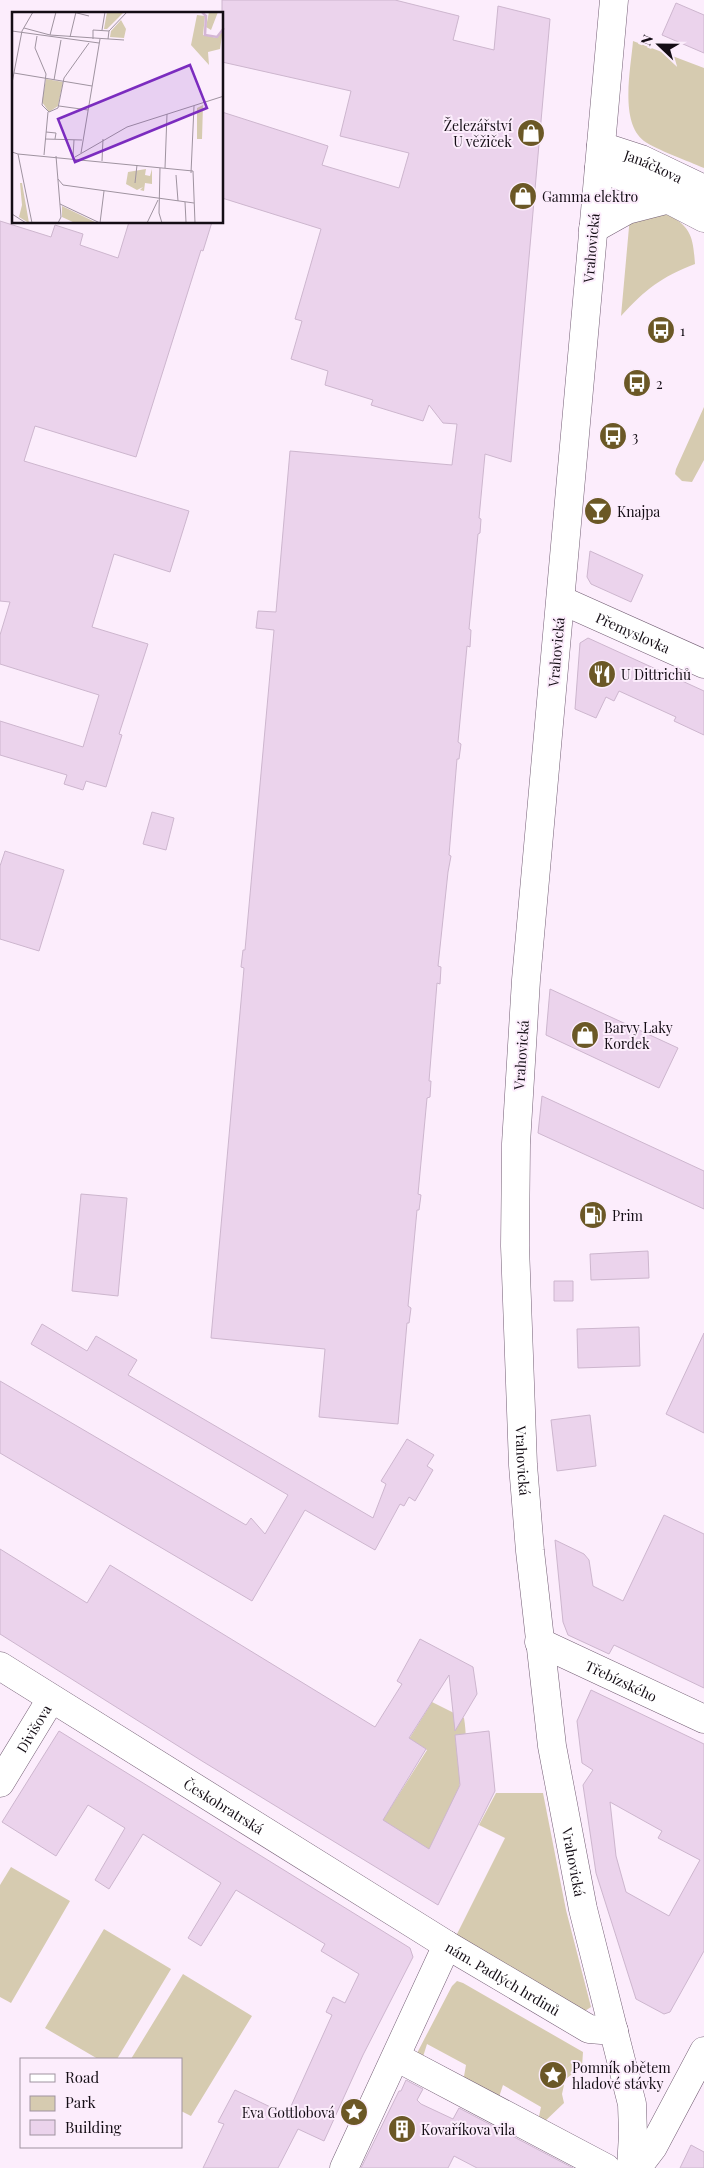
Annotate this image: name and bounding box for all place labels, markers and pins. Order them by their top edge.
place label: Železářství U věžiček [444,116,512,151]
shop icon: Železářství U věžiček [516,118,546,148]
shop icon: Gamma elektro [508,181,538,211]
place label: Gamma elektro [542,187,639,206]
bus stop icon: 1 [646,315,676,345]
place label: 1 [680,321,685,340]
bus stop icon: 2 [622,368,652,398]
place label: 2 [656,374,663,393]
bus stop icon: 3 [598,421,628,451]
place label: 3 [632,427,638,446]
bar icon: Knajpa [583,496,613,526]
place label: Knajpa [617,502,660,521]
restaurant icon: U Dittrichů [587,659,617,689]
place label: U Dittrichů [621,665,691,684]
place label: Barvy Laky Kordek [604,1018,673,1053]
shop icon: Barvy Laky Kordek [570,1020,600,1050]
fuel station icon: Prim [578,1200,608,1230]
place label: Prim [612,1206,644,1225]
place label: Pomník obětem hladové stávky [572,2058,671,2093]
place icon: Pomník obětem hladové stávky [538,2060,568,2090]
place icon: Eva Gottlobová [339,2097,369,2127]
place label: Eva Gottlobová [242,2103,335,2122]
building icon: Kovaříkova vila [387,2114,417,2144]
place label: Kovaříkova vila [421,2120,515,2139]

